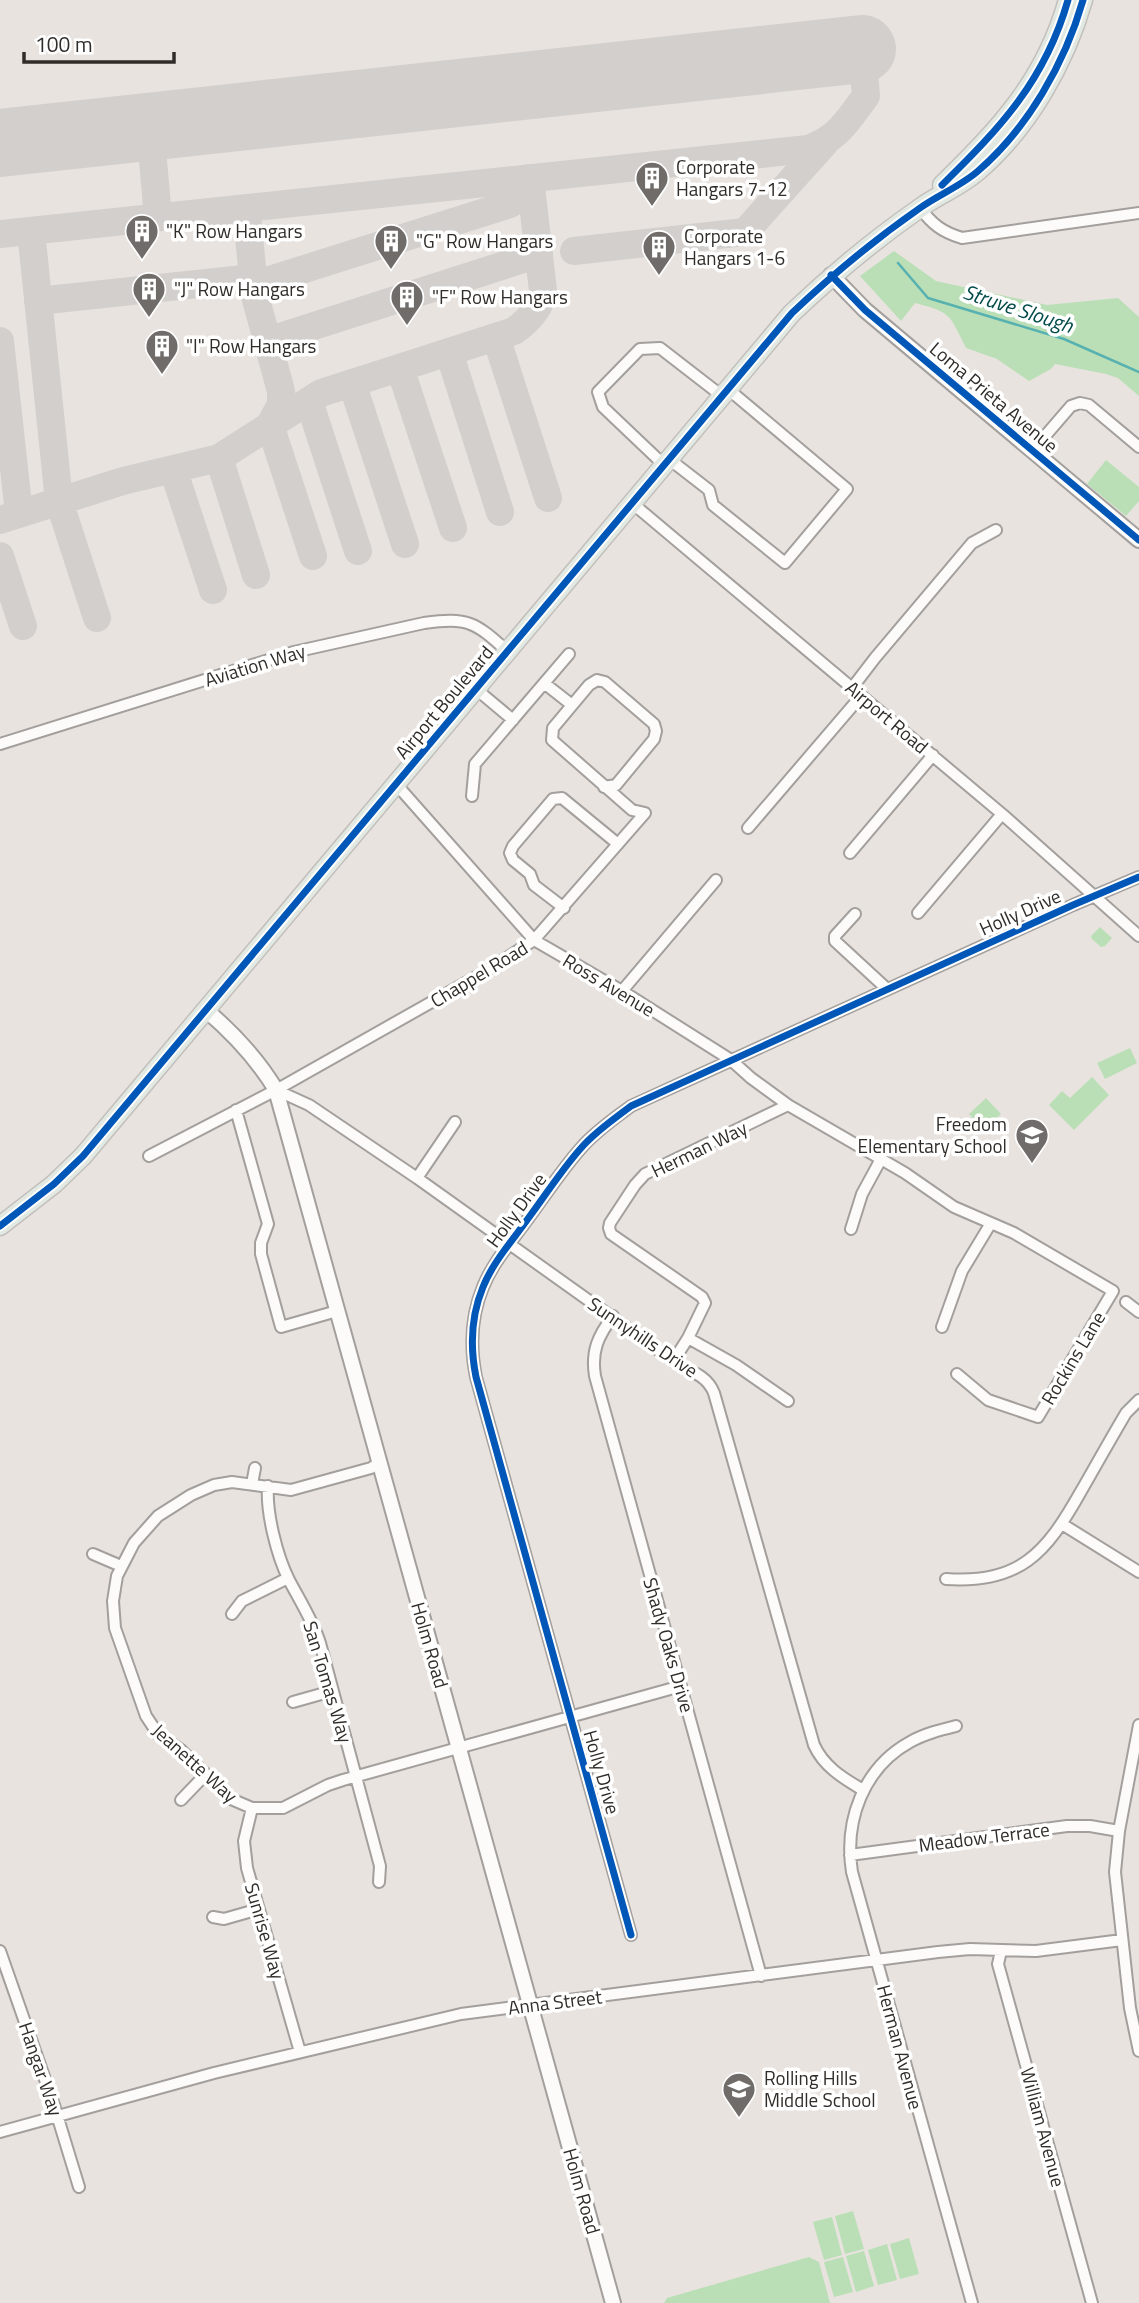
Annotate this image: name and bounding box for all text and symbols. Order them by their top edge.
scale bar [24,21,175,65]
text: 100 m [35,28,92,60]
place label: Corporate Hangars 7-12 [676,152,788,203]
building icon: Corporate Hangars 7-12 [633,159,671,208]
building icon: "K" Row Hangars [123,212,161,261]
place label: "K" Row Hangars [166,216,303,245]
place label: Corporate Hangars 1-6 [684,221,785,272]
building icon: "G" Row Hangars [372,222,410,271]
place label: "G" Row Hangars [416,226,554,255]
building icon: Corporate Hangars 1-6 [640,228,678,277]
building icon: "J" Row Hangars [130,270,168,319]
place label: "J" Row Hangars [174,274,305,303]
water label: Struve Slough [959,275,1078,341]
building icon: "F" Row Hangars [388,278,426,327]
place label: "F" Row Hangars [432,282,568,311]
building icon: "I" Row Hangars [143,327,181,376]
place label: "I" Row Hangars [186,331,317,360]
street label: Loma Prieta Avenue [924,334,1065,459]
street label: Aviation Way [201,635,309,694]
street label: Airport Boulevard [387,639,500,765]
street label: Airport Road [839,673,935,760]
street label: Holly Drive [974,881,1065,942]
street label: Chappel Road [424,933,533,1014]
street label: Ross Avenue [558,946,661,1023]
place label: Freedom Elementary School [858,1109,1007,1160]
street label: Herman Way [646,1113,752,1184]
school or university icon: Freedom Elementary School [1013,1116,1051,1165]
street label: Holly Drive [478,1166,553,1253]
street label: Sunnyhills Drive [582,1289,704,1384]
street label: Rockins Lane [1033,1305,1112,1410]
street label: Shady Oaks Drive [636,1574,703,1716]
street label: Holm Road [404,1598,457,1691]
street label: San Tomas Way [296,1617,361,1746]
street label: Jeanette Way [146,1716,245,1809]
street label: Holly Drive [577,1726,628,1817]
street label: Meadow Terrace [917,1814,1051,1859]
street label: Sunrise Way [238,1879,293,1982]
street label: Anna Street [506,1981,604,2022]
street label: Herman Avenue [870,1981,931,2113]
street label: Hangar Way [12,2018,71,2120]
place label: Rolling Hills Middle School [764,2063,876,2114]
street label: William Avenue [1014,2064,1073,2190]
school or university icon: Rolling Hills Middle School [720,2070,758,2119]
street label: Holm Road [556,2144,609,2237]

